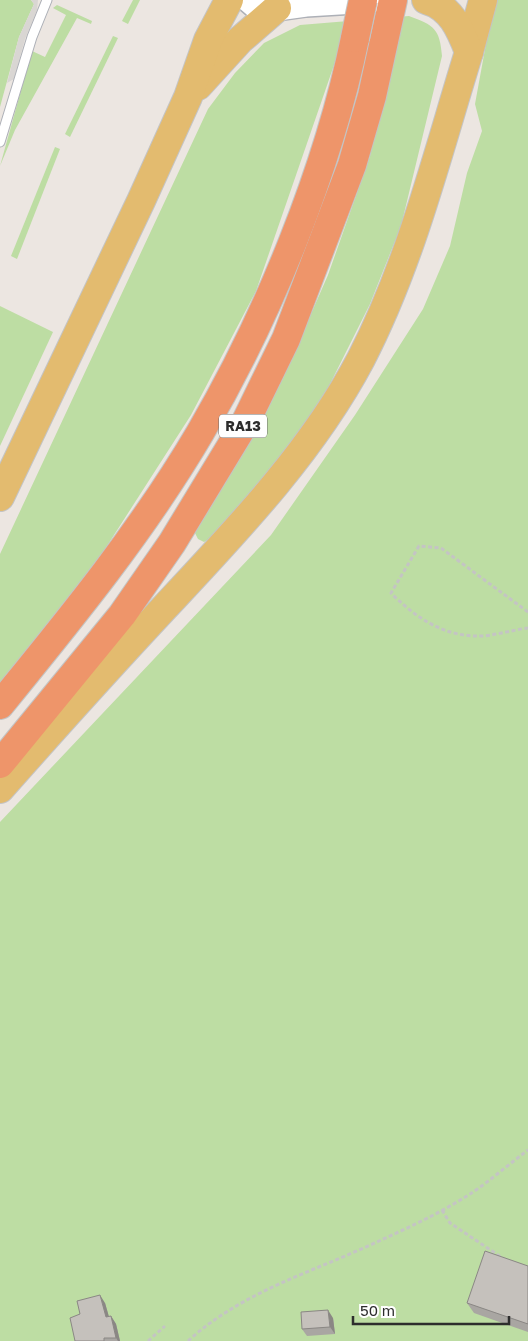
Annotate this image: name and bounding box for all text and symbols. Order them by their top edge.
road number: RA13 [219,414,267,438]
scale bar [353,1294,509,1326]
text: 50 m [360,1301,395,1319]

